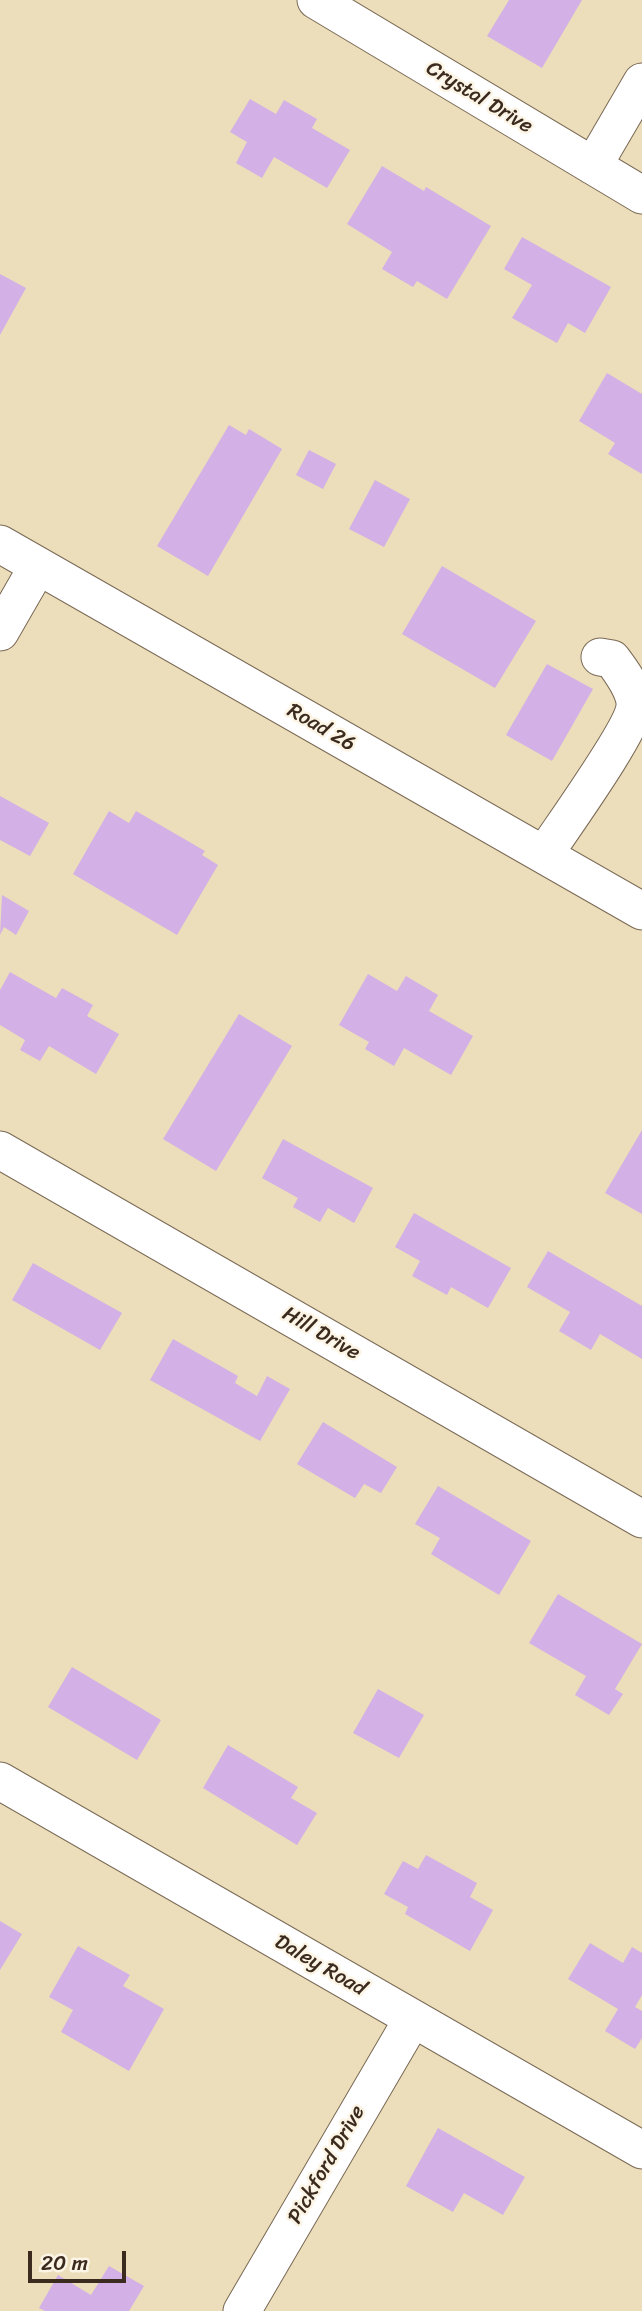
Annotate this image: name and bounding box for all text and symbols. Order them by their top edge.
street label: Crystal Drive [421,56,537,140]
street label: Road 26 [282,698,360,758]
street label: Hill Drive [278,1302,364,1366]
street label: Daley Road [270,1930,370,2002]
street label: Pickford Drive [283,2101,371,2229]
scale bar [32,2238,130,2282]
text: 20 m [41,2244,88,2282]

